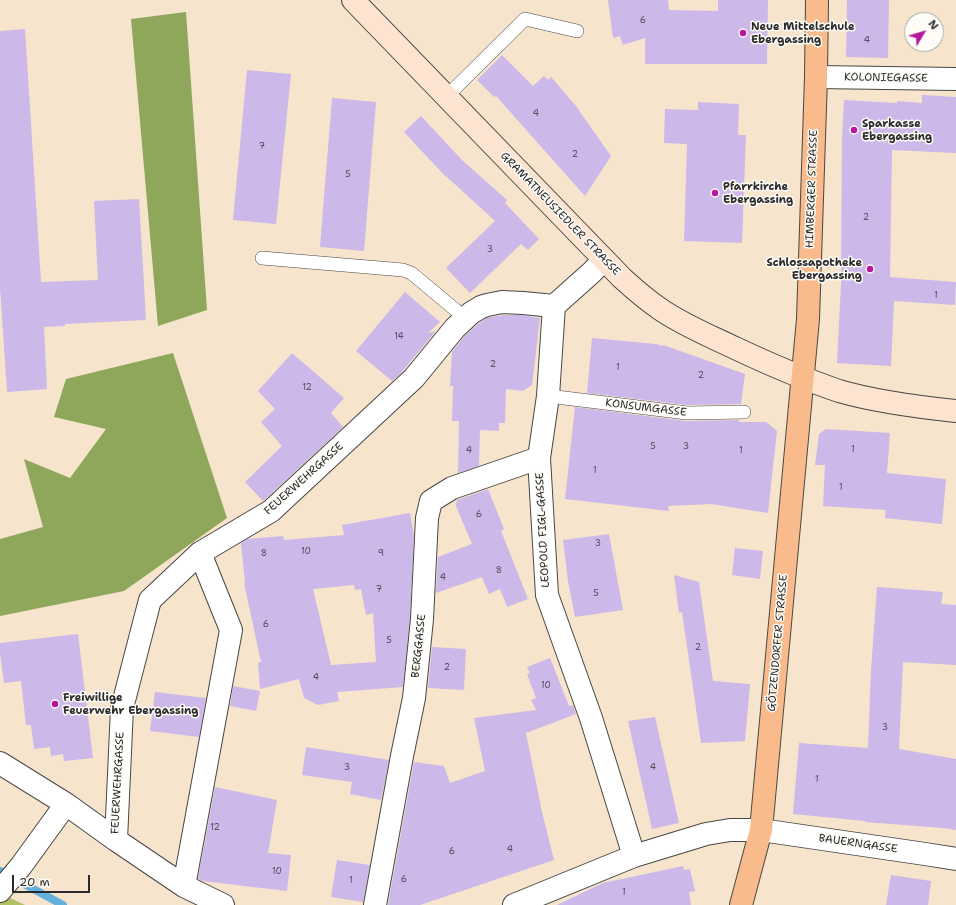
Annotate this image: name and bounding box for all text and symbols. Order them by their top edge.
north arrow [904,12,944,52]
house number: 6 [640,16,646,26]
text: N [924,17,942,33]
place label: Neue Mittelschule Ebergassing [751,20,855,46]
marker: Neue Mittelschule Ebergassing [738,28,748,38]
house number: 4 [864,36,870,46]
street label: KOLONIEGASSE [844,71,928,85]
house number: 4 [533,109,539,119]
place label: Sparkasse Ebergassing [862,117,932,143]
marker: Sparkasse Ebergassing [849,125,859,135]
street label: HIMBERGER STRASSE [803,130,821,248]
house number: 7 [259,142,265,152]
street label: GRAMATNEUSIEDLER STRASSE [497,149,623,279]
house number: 2 [572,150,578,160]
house number: 5 [345,170,351,180]
place label: Pfarrkirche Ebergassing [723,180,793,206]
marker: Pfarrkirche Ebergassing [710,188,720,198]
house number: 2 [863,213,869,223]
house number: 3 [487,245,493,255]
place label: Schlossapotheke Ebergassing [766,256,862,282]
marker: Schlossapotheke Ebergassing [865,264,875,274]
house number: 1 [934,291,938,301]
house number: 14 [394,332,404,342]
house number: 2 [490,360,496,370]
house number: 1 [616,363,620,373]
house number: 2 [698,371,704,381]
house number: 12 [302,383,312,393]
street label: KONSUMGASSE [605,396,687,420]
street label: FEUERWEHRGASSE [262,440,346,518]
house number: 5 [650,442,656,452]
house number: 3 [683,442,689,452]
house number: 1 [851,445,855,455]
house number: 4 [466,446,472,456]
house number: 1 [739,446,743,456]
house number: 1 [593,466,597,476]
street label: LEOPOLD FIGL-GASSE [533,472,553,588]
house number: 1 [839,483,843,493]
house number: 6 [476,510,482,520]
house number: 3 [595,539,601,549]
house number: 10 [301,547,311,557]
house number: 8 [261,549,267,559]
house number: 9 [378,549,384,559]
house number: 8 [496,566,502,576]
house number: 4 [440,573,446,583]
street label: GÖTZENDORFER STRASSE [765,574,791,712]
house number: 7 [376,585,382,595]
house number: 5 [593,589,599,599]
street label: BERGGASSE [409,613,429,679]
house number: 6 [263,620,269,630]
house number: 5 [386,636,392,646]
house number: 2 [695,643,701,653]
house number: 2 [444,663,450,673]
house number: 4 [313,673,319,683]
house number: 10 [541,681,551,691]
place label: Freiwillige Feuerwehr Ebergassing [63,691,198,717]
marker: Freiwillige Feuerwehr Ebergassing [50,699,60,709]
house number: 3 [882,723,888,733]
street label: FEUERWEHRGASSE [109,732,127,834]
house number: 3 [344,763,350,773]
house number: 4 [650,763,656,773]
house number: 1 [815,775,819,785]
house number: 12 [210,823,220,833]
street label: BAUERNGASSE [818,832,898,856]
house number: 4 [507,845,513,855]
house number: 6 [449,847,455,857]
scale bar [14,867,92,893]
house number: 10 [272,867,282,877]
text: 20 m [19,874,50,890]
house number: 6 [401,875,407,885]
house number: 1 [349,876,353,886]
house number: 1 [622,888,626,898]

